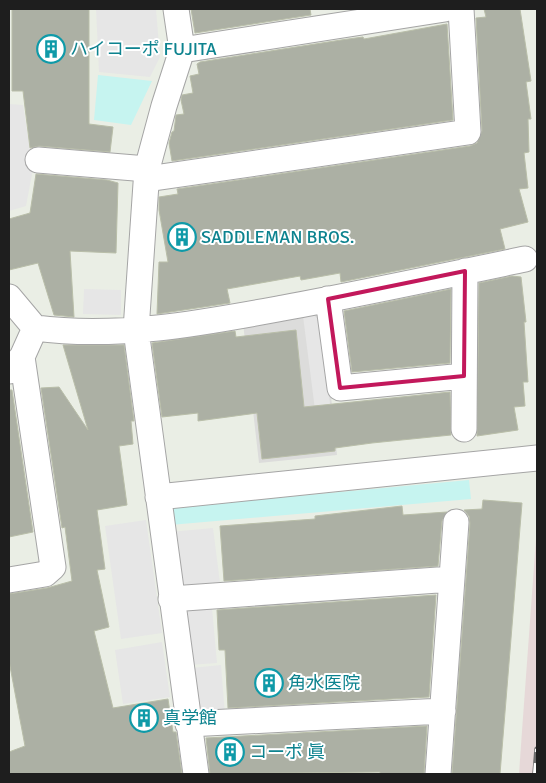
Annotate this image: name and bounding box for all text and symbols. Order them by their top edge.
building icon: ハイコーポ FUJITA [36,34,66,64]
place label: ハイコーポ FUJITA [70,38,217,60]
building icon: SADDLEMAN BROS. [167,222,197,252]
place label: SADDLEMAN BROS. [201,226,354,248]
building icon: 角水医院 [254,668,284,698]
place label: 角水医院 [288,672,360,694]
building icon: 真学館 [129,703,159,733]
place label: 真学館 [163,707,217,729]
building icon: コーポ 眞 [215,737,245,767]
place label: コーポ 眞 [249,741,325,763]

